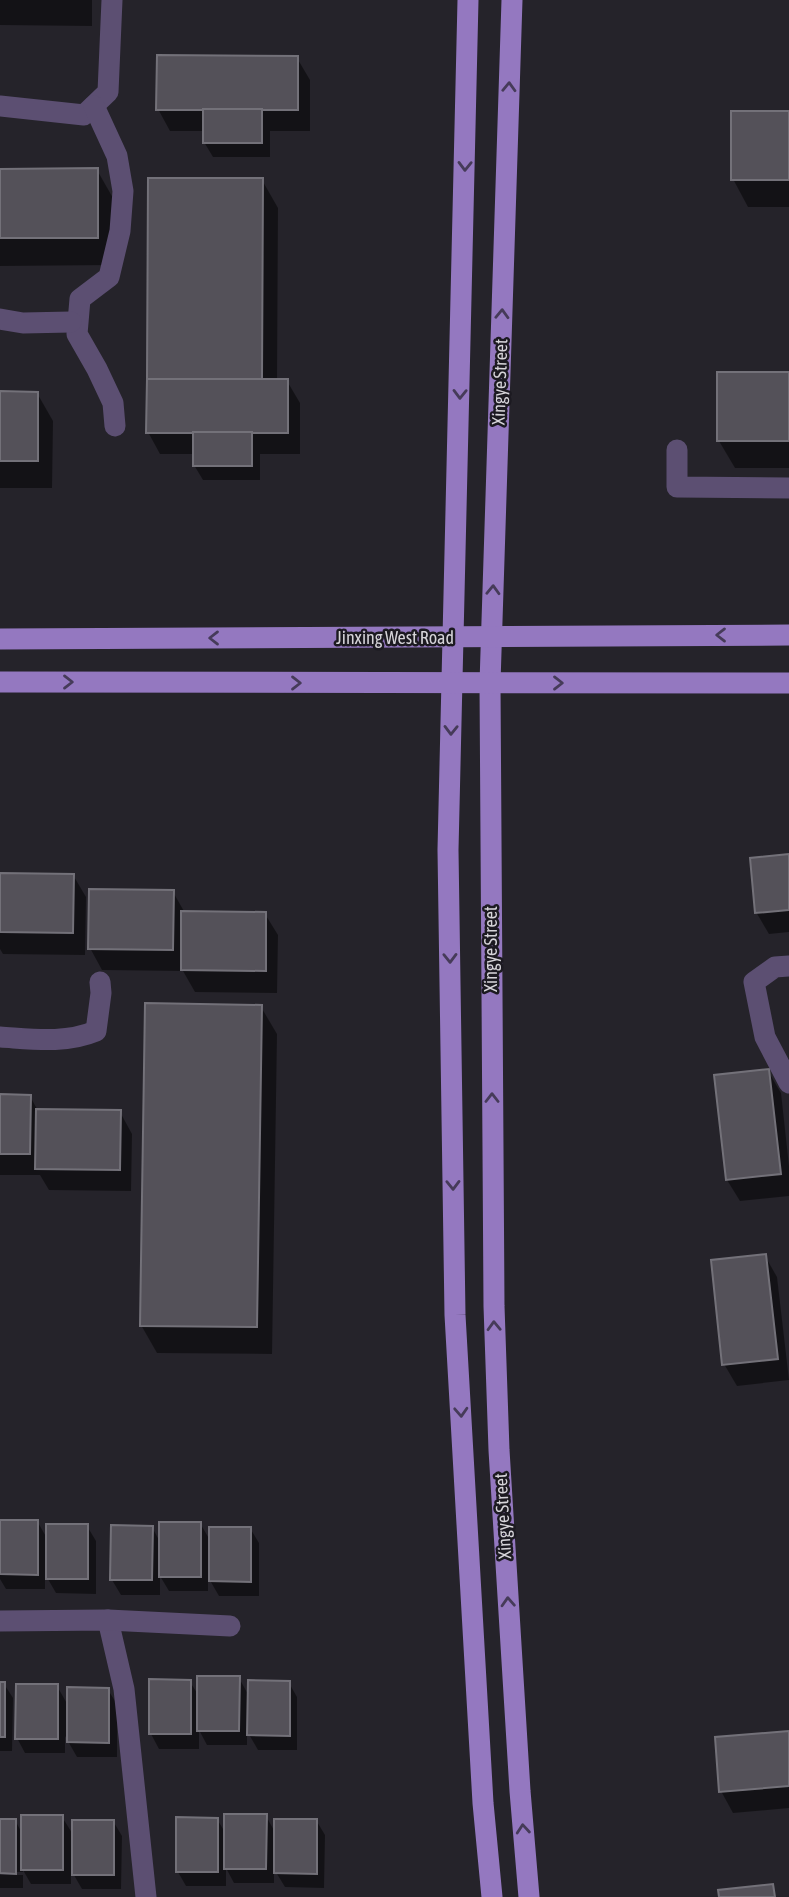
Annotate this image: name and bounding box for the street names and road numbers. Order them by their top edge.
street label: Xingye Street [488,339,511,425]
street label: Jinxing West Road [336,627,454,648]
street label: Xingye Street [480,906,501,992]
street label: Xingye Street [490,1472,515,1560]

